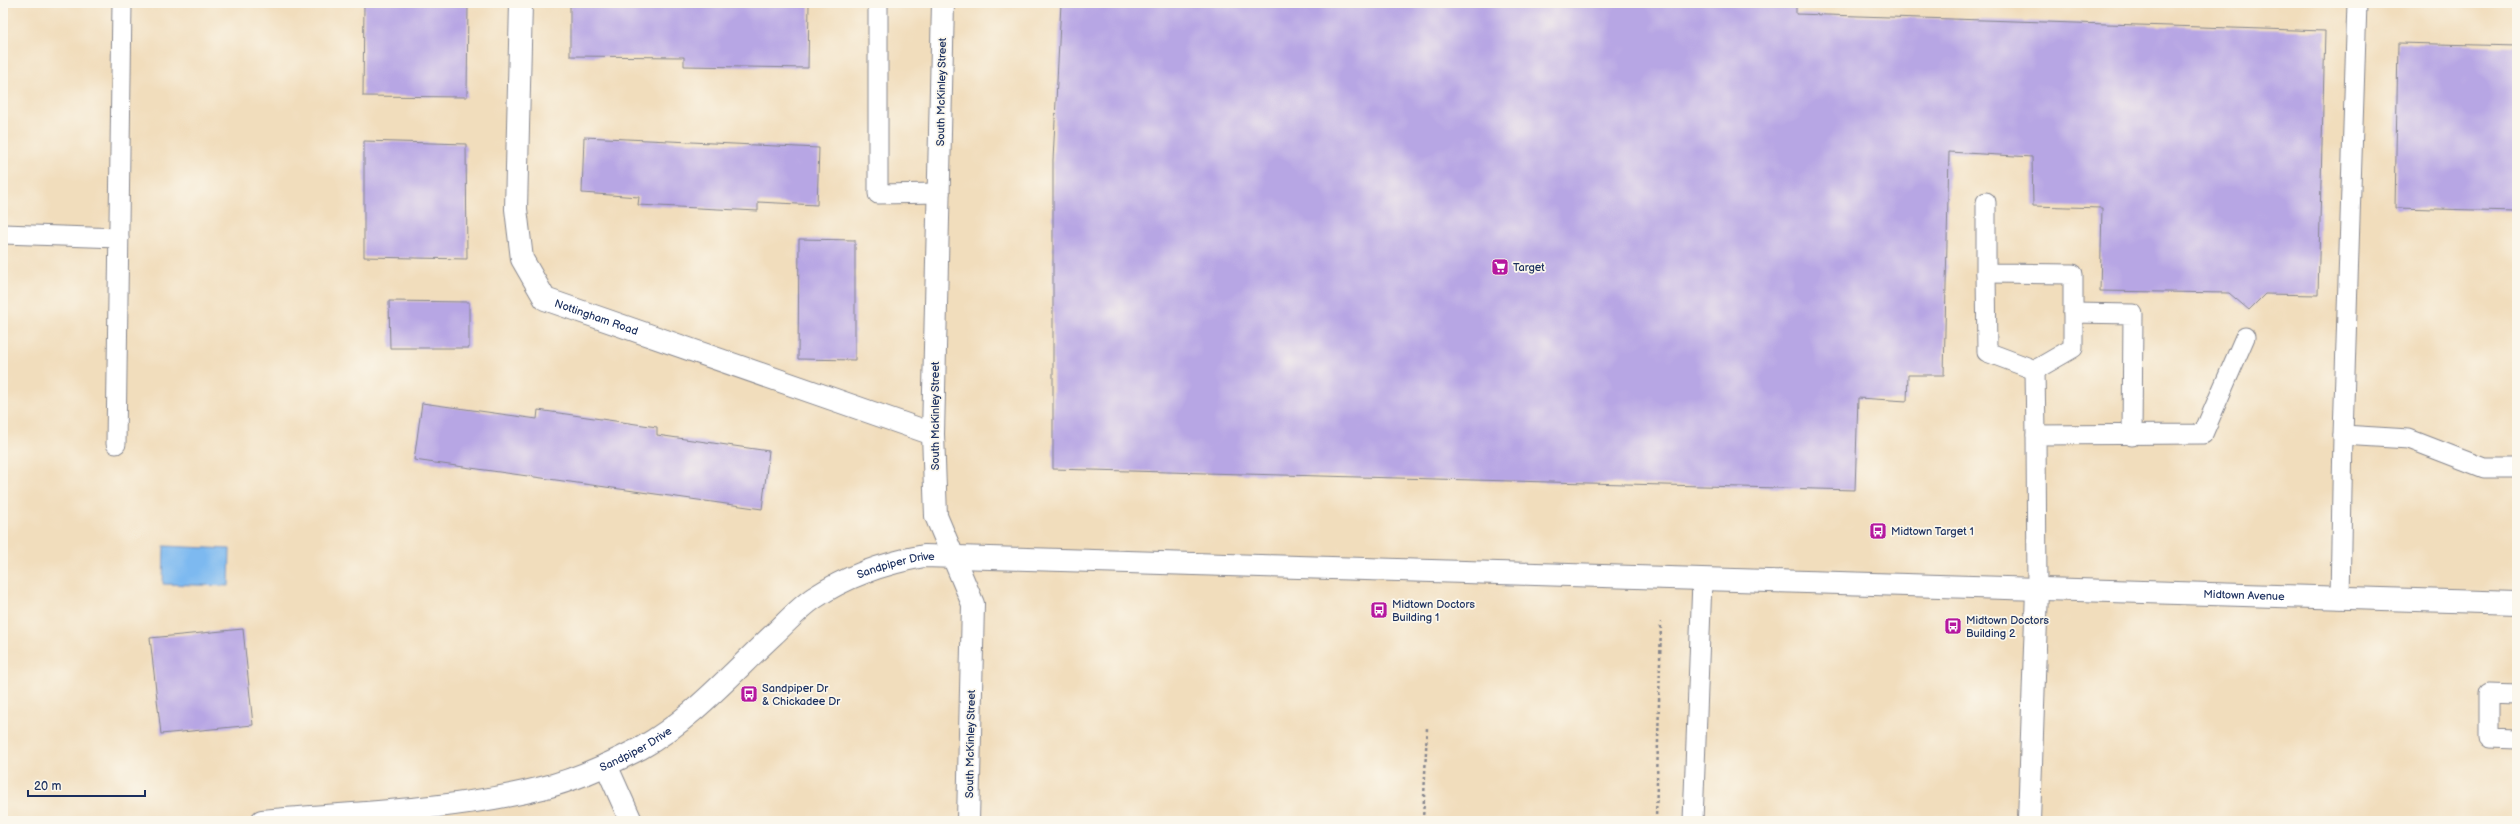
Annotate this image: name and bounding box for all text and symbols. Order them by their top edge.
street label: South McKinley Street [934,37,949,146]
supermarket icon: Target [1490,257,1510,277]
place label: Target [1513,261,1545,274]
street label: Nottingham Road [553,297,640,338]
street label: South McKinley Street [929,361,942,470]
bus stop icon: Midtown Target 1 [1868,521,1888,541]
place label: Midtown Target 1 [1891,525,1974,538]
street label: Sandpiper Drive [855,550,935,582]
street label: Midtown Avenue [2203,588,2285,603]
place label: Midtown Doctors Building 1 [1392,598,1475,624]
bus stop icon: Midtown Doctors Building 1 [1369,600,1389,620]
place label: Midtown Doctors Building 2 [1966,614,2049,640]
bus stop icon: Midtown Doctors Building 2 [1943,616,1963,636]
place label: Sandpiper Dr & Chickadee Dr [762,682,841,708]
bus stop icon: Sandpiper Dr & Chickadee Dr [739,684,759,704]
street label: South McKinley Street [963,689,978,798]
street label: Sandpiper Drive [598,724,675,774]
scale bar [28,772,145,798]
text: 20 m [34,779,61,794]

